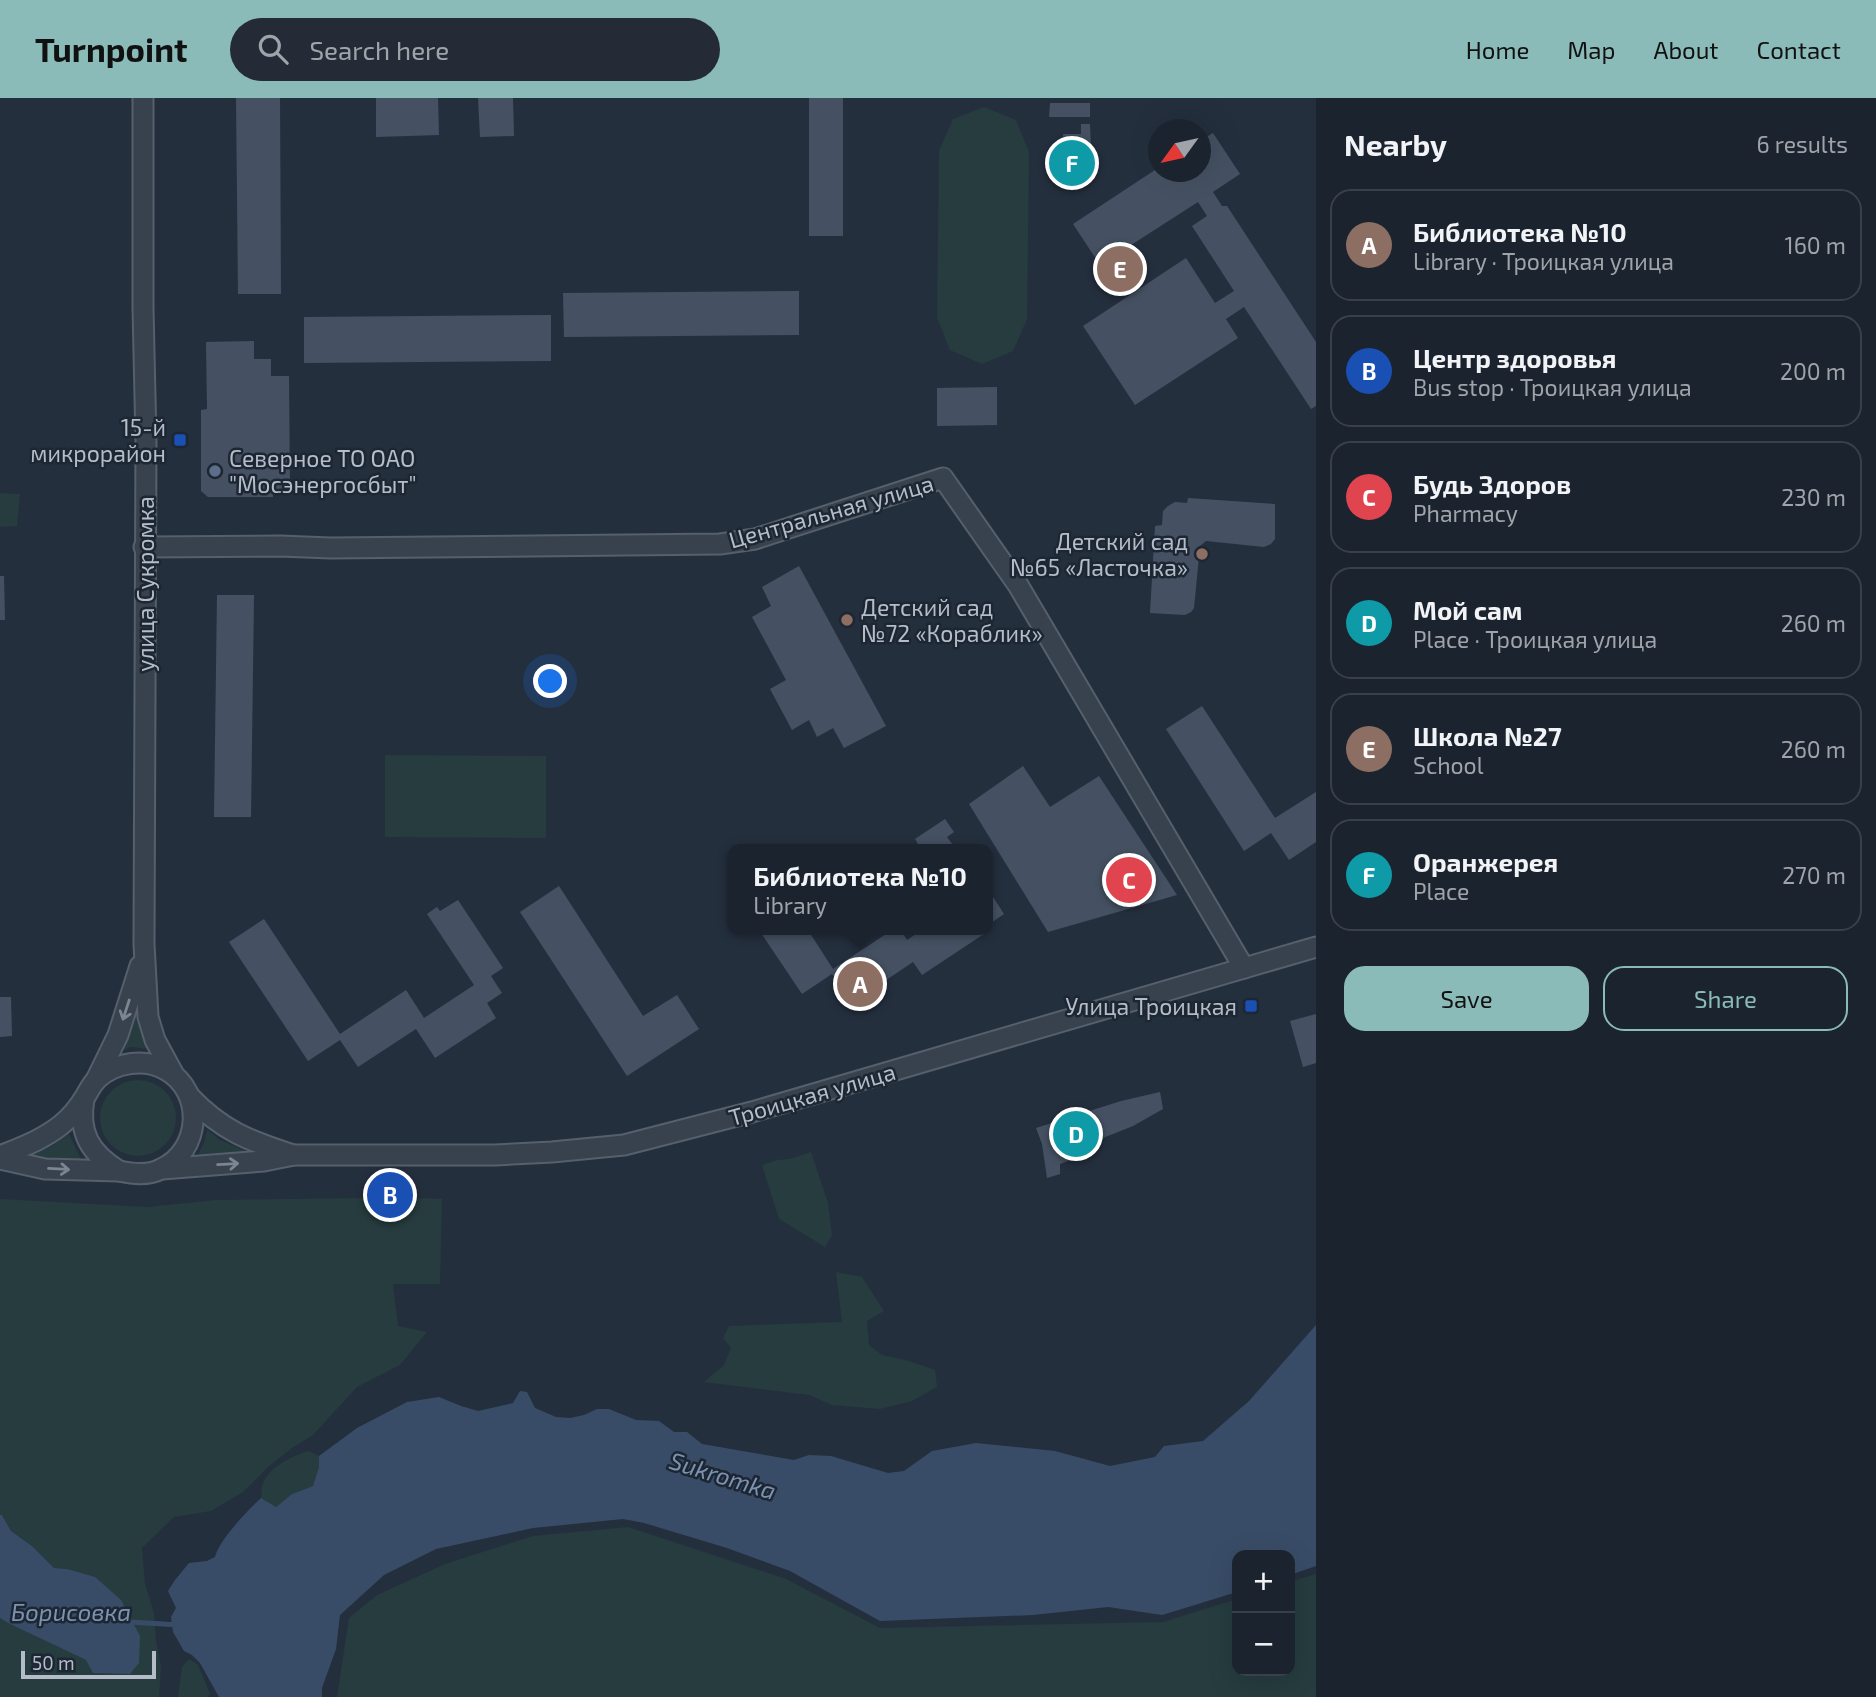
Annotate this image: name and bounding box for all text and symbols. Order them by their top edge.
search box [230,18,720,81]
text: Turnpoint [35,29,188,69]
icon: search [254,30,292,68]
text: Search here [310,34,449,65]
text: Home [1466,35,1529,64]
text: Map [1567,35,1615,64]
text: About [1653,35,1719,64]
text: Contact [1757,35,1841,64]
north arrow [1148,119,1211,182]
text: Nearby [1344,126,1447,162]
text: 6 results [1757,130,1848,158]
pin: F [1049,137,1095,189]
text: Библиотека №10 [1413,216,1627,247]
text: A [1361,231,1377,259]
text: 160 m [1785,231,1846,259]
pin: E [1097,243,1143,295]
text: Library · Троицкая улица [1413,247,1674,275]
text: Центр здоровья [1413,342,1616,373]
text: B [1362,357,1376,385]
text: 200 m [1780,357,1846,385]
text: Bus stop · Троицкая улица [1413,373,1692,401]
place label: 15-й микрорайон [30,413,166,467]
marker: 15-й микрорайон [172,432,188,448]
place label: Северное ТО ОАО "Мосэнергосбыт" [229,444,417,498]
marker: Северное ТО ОАО "Мосэнергосбыт" [207,463,223,479]
street label: Центральная улица [725,468,937,555]
text: Будь Здоров [1413,468,1571,499]
text: C [1362,483,1376,511]
text: 230 m [1781,483,1846,511]
street label: улица Сукромка [131,496,160,672]
text: Pharmacy [1413,499,1518,527]
place label: Детский сад №65 «Ласточка» [1010,527,1188,581]
marker: Детский сад №65 «Ласточка» [1194,546,1210,562]
place label: Детский сад №72 «Кораблик» [861,593,1043,647]
text: Мой сам [1413,594,1522,625]
text: D [1361,609,1377,637]
text: 260 m [1781,609,1846,637]
marker: Детский сад №72 «Кораблик» [839,612,855,628]
text: Place · Троицкая улица [1413,625,1657,653]
your location [533,664,567,698]
text: Школа №27 [1413,720,1562,751]
text: E [1362,735,1376,763]
text: 260 m [1781,735,1846,763]
text: School [1413,751,1483,779]
popup [727,844,993,935]
text: Оранжерея [1413,846,1558,877]
pin: C [1106,854,1152,906]
text: Библиотека №10 [753,860,967,891]
text: F [1363,861,1375,889]
text: 270 m [1782,861,1846,889]
text: Place [1413,877,1469,905]
text: Library [753,891,827,919]
pin: A [837,958,883,1010]
button: Save [1344,966,1589,1031]
button: Share [1603,966,1848,1031]
place label: Улица Троицкая [1065,992,1237,1020]
marker: Улица Троицкая [1243,998,1259,1014]
one-way arrow [119,999,132,1021]
street label: Троицкая улица [725,1057,899,1132]
pin: D [1053,1108,1099,1160]
one-way arrow [216,1157,239,1170]
one-way arrow [47,1163,70,1176]
pin: B [367,1169,413,1221]
water label: Sukromka [666,1445,780,1505]
map controls [1232,1550,1295,1676]
button: + [1232,1550,1295,1613]
water label: Борисовка [11,1597,131,1626]
button: − [1232,1613,1295,1676]
scale bar [21,1648,156,1680]
text: 50 m [32,1651,75,1674]

